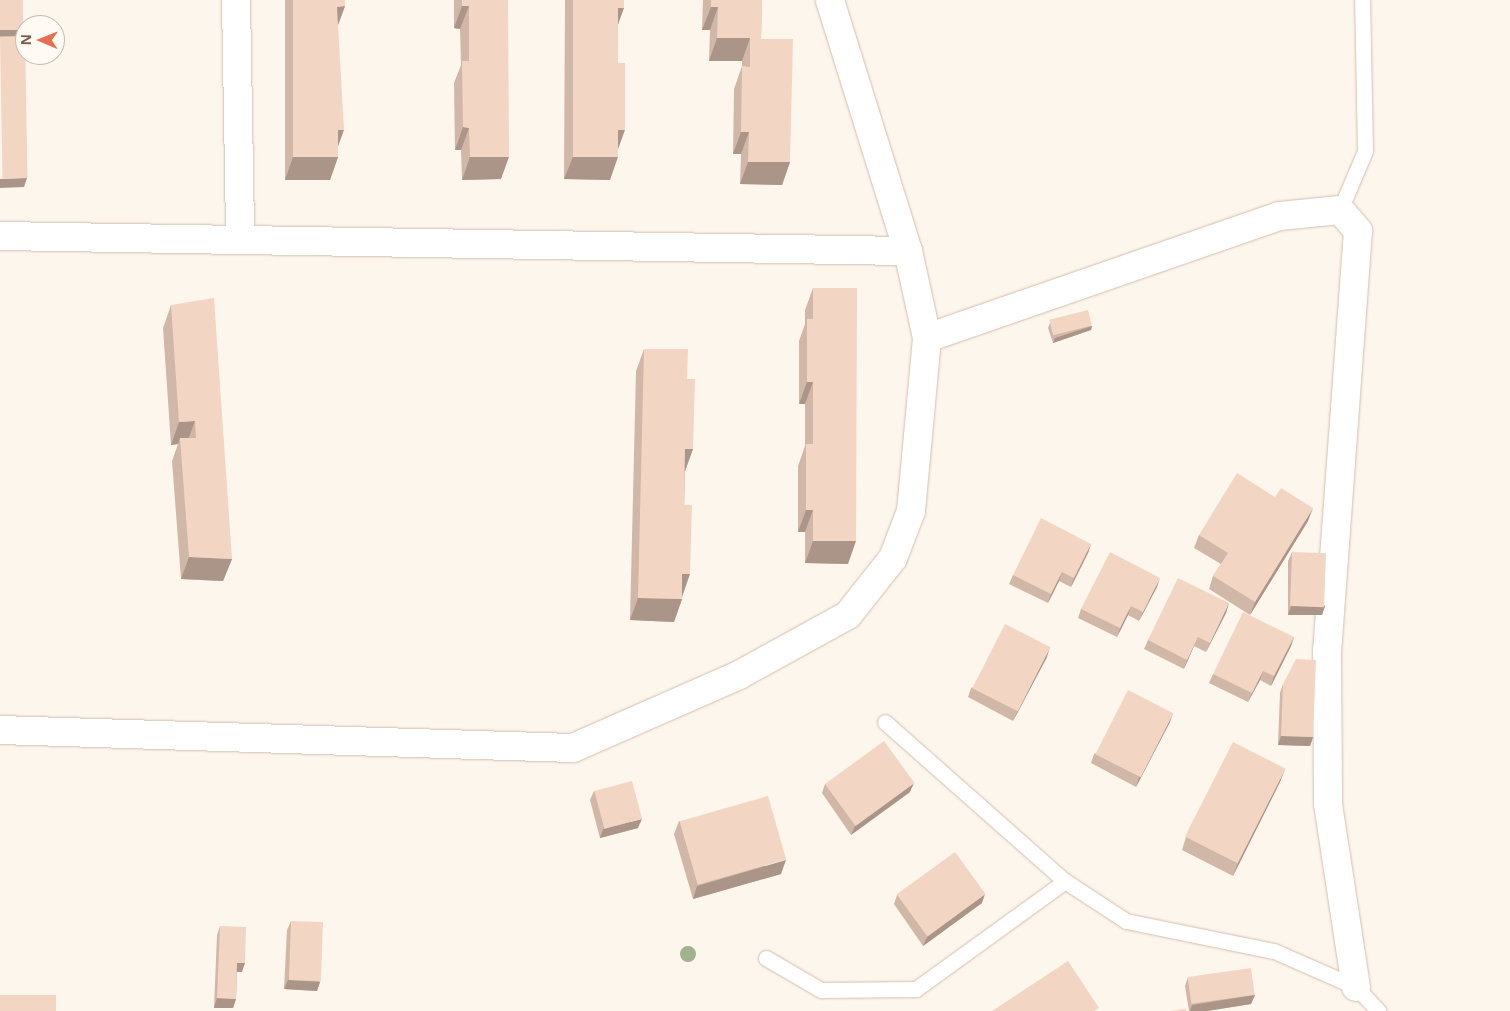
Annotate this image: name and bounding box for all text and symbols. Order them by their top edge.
north arrow [15,15,65,65]
text: N [16,34,35,46]

